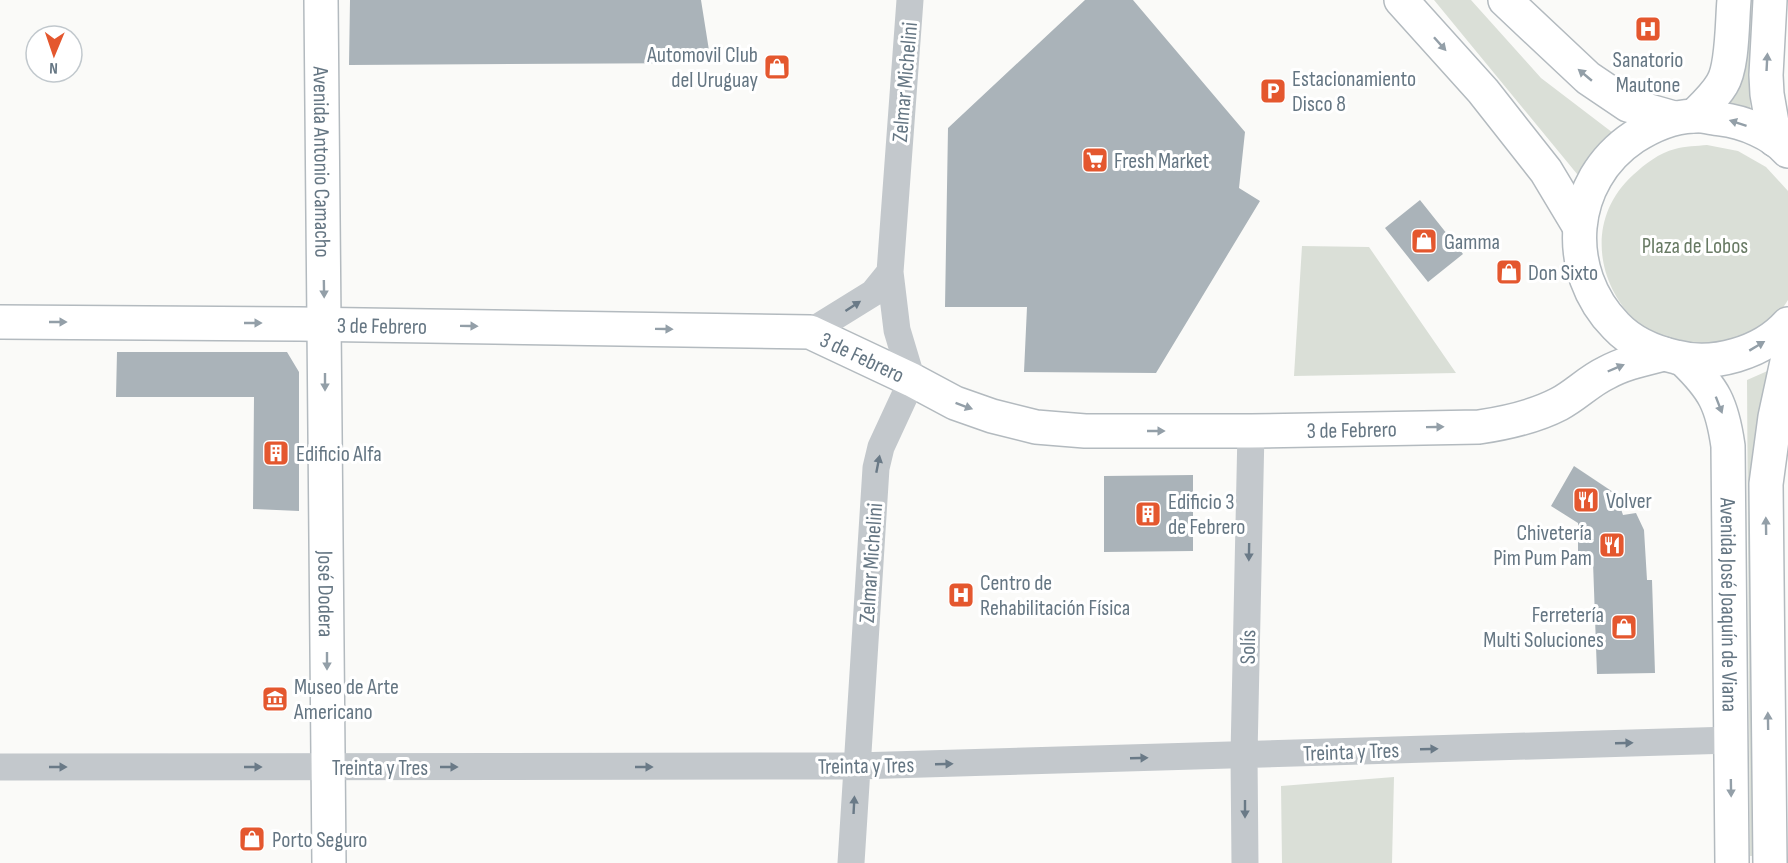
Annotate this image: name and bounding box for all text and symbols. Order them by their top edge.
hospital icon: Sanatorio Mautone [1633,14,1663,44]
street label: Zelmar Michelini [887,21,924,143]
north arrow [24,24,84,84]
one-way arrow [1433,36,1447,51]
place label: Automovil Club del Uruguay [646,42,759,94]
place label: Sanatorio Mautone [1613,47,1683,99]
shop icon: Automovil Club del Uruguay [762,52,792,82]
one-way arrow [1762,52,1771,71]
text: N [49,58,58,77]
street label: Avenida Antonio Camacho [307,65,335,258]
place label: Estacionamiento Disco 8 [1292,66,1416,118]
one-way arrow [1578,69,1593,82]
parking icon: Estacionamiento Disco 8 [1258,76,1288,106]
one-way arrow [1729,118,1747,127]
supermarket icon: Fresh Market [1080,145,1110,175]
place label: Fresh Market [1114,148,1210,175]
shop icon: Gamma [1409,226,1439,256]
place label: Gamma [1444,229,1500,256]
park label: Plaza de Lobos [1642,233,1748,260]
shop icon: Don Sixto [1494,257,1524,287]
place label: Don Sixto [1528,260,1598,287]
one-way arrow [319,280,329,299]
one-way arrow [845,301,861,312]
street label: 3 de Febrero [337,313,427,341]
one-way arrow [49,317,68,327]
one-way arrow [244,318,263,328]
one-way arrow [460,321,479,331]
one-way arrow [655,325,674,334]
street label: 3 de Febrero [815,327,908,389]
one-way arrow [1749,341,1765,352]
one-way arrow [1608,363,1626,373]
one-way arrow [320,373,330,392]
one-way arrow [1714,397,1724,415]
one-way arrow [956,402,974,412]
street label: 3 de Febrero [1306,416,1397,445]
one-way arrow [1426,423,1445,432]
one-way arrow [1147,426,1166,436]
building icon: Edificio Alfa [261,438,291,468]
place label: Edificio Alfa [296,441,382,468]
one-way arrow [874,454,883,473]
restaurant icon: Volver [1571,485,1601,515]
place label: Volver [1606,488,1652,515]
place label: Edificio 3 de Febrero [1168,489,1245,541]
street label: Avenida José Joaquín de Viana [1713,497,1743,712]
building icon: Edificio 3 de Febrero [1133,499,1163,529]
street label: Zelmar Michelini [854,502,889,624]
one-way arrow [1761,516,1771,535]
place label: Chivetería Pim Pum Pam [1493,520,1592,572]
restaurant icon: Chivetería Pim Pum Pam [1597,530,1627,560]
one-way arrow [1244,543,1253,562]
street label: José Dodera [311,550,339,637]
place label: Centro de Rehabilitación Física [980,570,1130,622]
hospital icon: Centro de Rehabilitación Física [946,580,976,610]
place label: Ferretería Multi Soluciones [1483,602,1604,654]
shop icon: Ferretería Multi Soluciones [1609,612,1639,642]
street label: Solís [1235,629,1262,665]
one-way arrow [322,652,332,671]
place label: Museo de Arte Americano [293,674,399,726]
museum icon: Museo de Arte Americano [260,684,290,714]
one-way arrow [1763,711,1773,730]
street label: Treinta y Tres [1302,737,1400,768]
one-way arrow [1614,739,1633,748]
one-way arrow [1419,744,1438,754]
street label: Treinta y Tres [818,752,915,781]
one-way arrow [1130,753,1149,762]
street label: Treinta y Tres [332,755,428,782]
one-way arrow [935,759,954,768]
one-way arrow [49,762,68,772]
one-way arrow [244,762,263,772]
one-way arrow [440,762,459,772]
one-way arrow [635,762,654,772]
one-way arrow [1726,779,1736,798]
one-way arrow [850,795,859,814]
one-way arrow [1240,799,1250,818]
shop icon: Porto Seguro [237,824,267,854]
place label: Porto Seguro [272,827,367,854]

